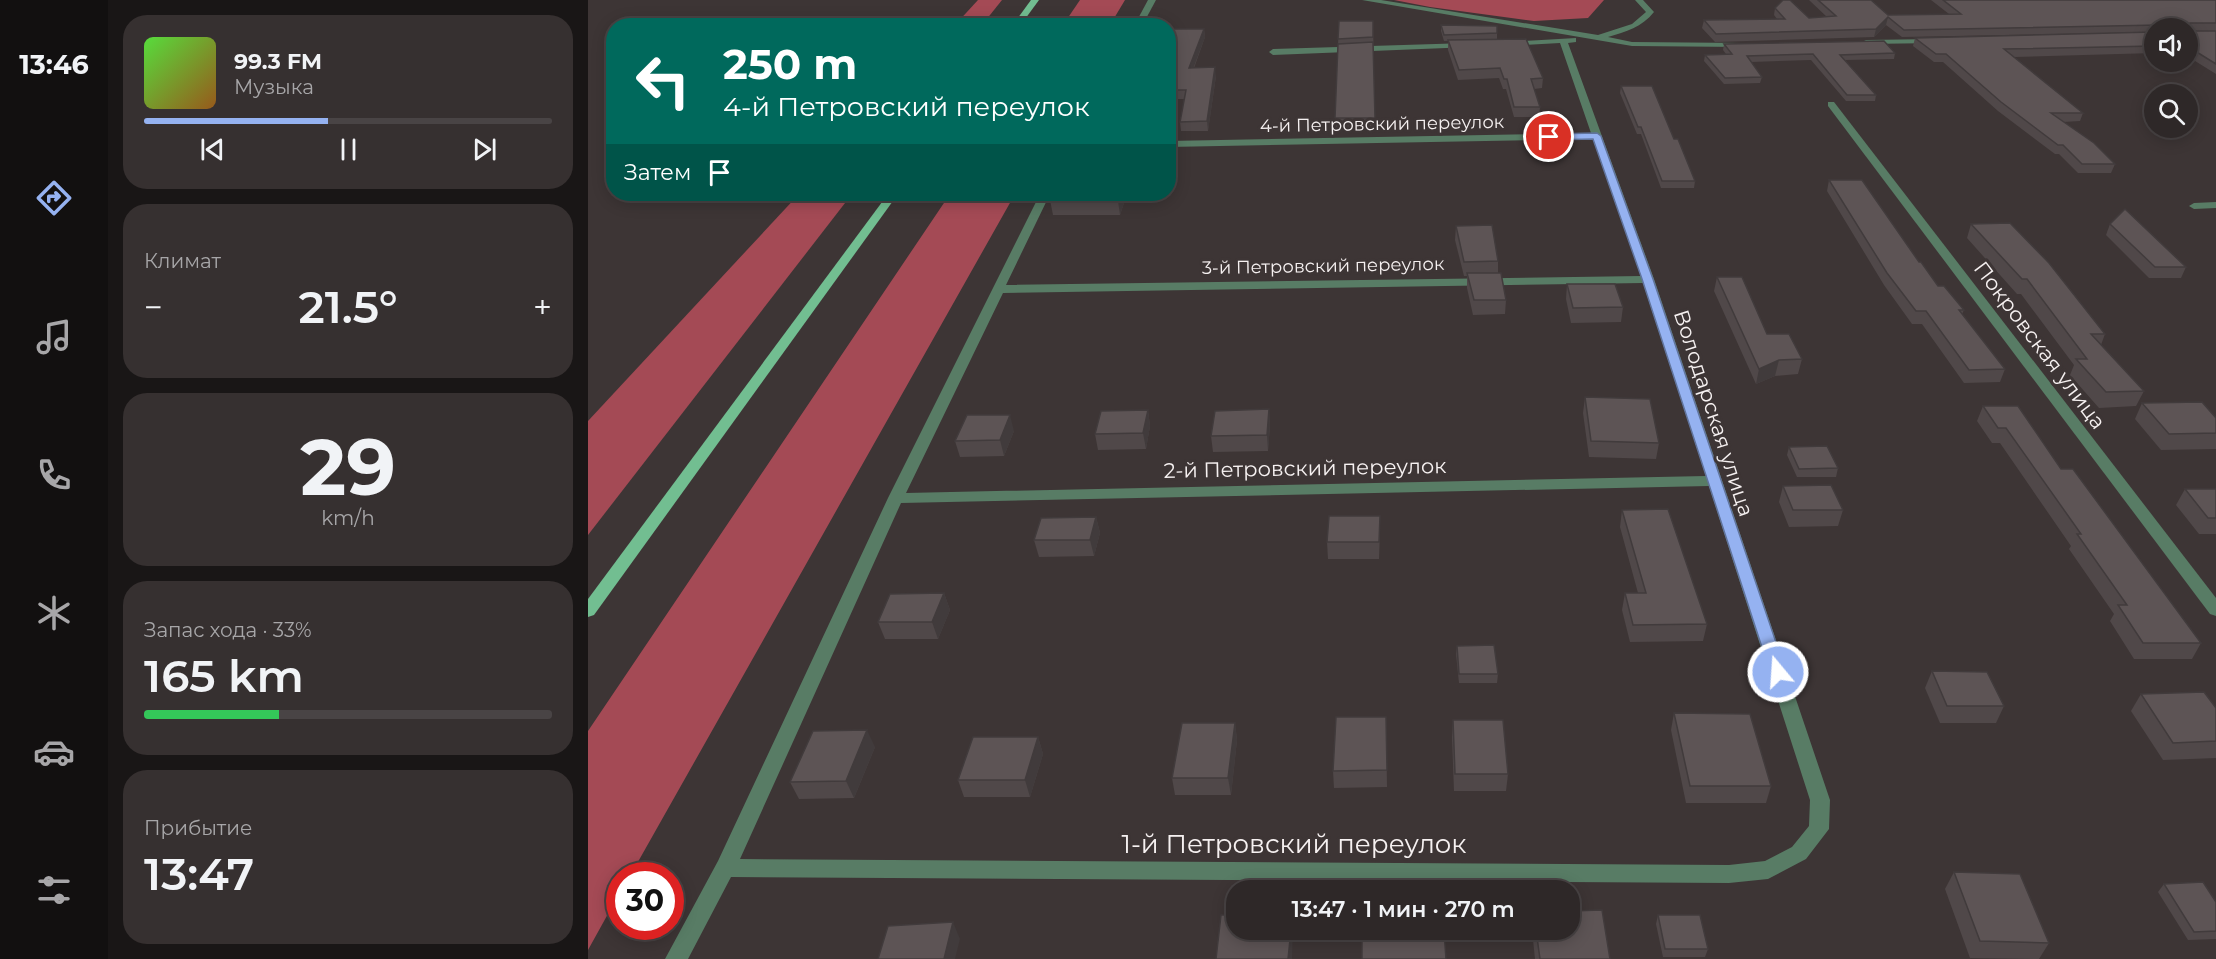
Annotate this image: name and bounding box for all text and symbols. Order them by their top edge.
map controls [2144,18,2198,138]
button: sound [2144,18,2198,72]
text: 250 m [723,38,857,90]
icon: left [624,42,702,120]
text: 13:46 [19,48,89,81]
text: 99.3 FM [234,48,322,75]
text: Музыка [234,75,314,99]
button: search [2144,84,2198,138]
text: 4-й Петровский переулок [723,90,1090,123]
street label: 4-й Петровский переулок [1260,111,1505,137]
pin [1523,111,1574,162]
icon: arrive [1532,120,1565,153]
icon: previous [196,133,229,166]
icon: pause [332,133,365,166]
icon: next [468,133,501,166]
icon: arrive [703,156,736,189]
text: Затем [624,159,691,186]
icon: directions [33,177,75,219]
text: Климат [144,249,221,273]
street label: 3-й Петровский переулок [1202,253,1445,279]
street label: Покровская улица [1969,256,2111,434]
text: 21.5° [298,279,398,334]
text: − [144,287,163,327]
text: + [533,287,552,327]
street label: Володарская улица [1669,307,1759,519]
icon: music [33,316,75,358]
text: 29 [300,419,396,515]
street label: 2-й Петровский переулок [1163,453,1447,483]
icon: phone [33,454,75,496]
text: km/h [321,506,375,530]
icon: climate [33,592,75,634]
text: Запас хода · 33% [144,618,312,642]
position arrow [1746,640,1810,704]
text: 165 km [144,648,304,703]
icon: car [33,731,75,773]
text: Прибытие [144,816,252,840]
street label: 1-й Петровский переулок [1122,828,1466,860]
text: 13:47 [144,846,254,901]
speed limit sign: 30 [606,862,684,940]
icon: filters [33,869,75,911]
text: 13:47 · 1 мин · 270 m [1291,896,1515,923]

